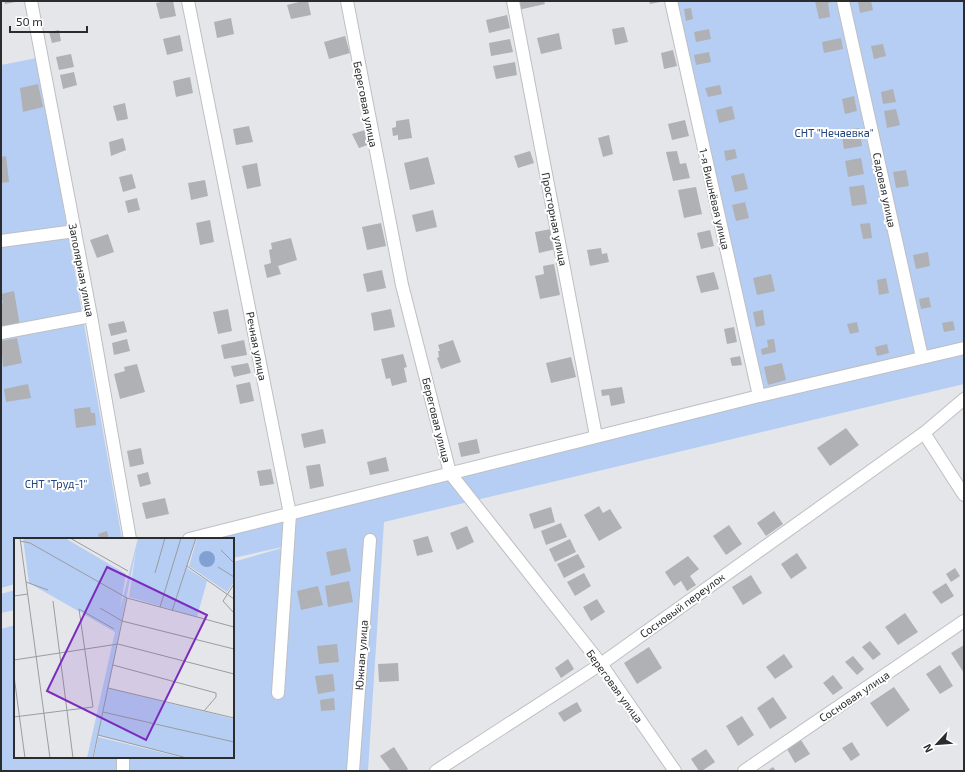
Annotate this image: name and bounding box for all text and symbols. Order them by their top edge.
scale bar [10,8,87,34]
text: 50 m [16,14,43,28]
street label: Береговая улица [350,60,381,148]
park label: СНТ "Нечаевка" [794,126,874,139]
street label: 1-я Вишнёвая улица [696,147,733,251]
street label: Садовая улица [870,151,899,229]
street label: Просторная улица [539,171,570,267]
street label: Заполярная улица [66,222,97,318]
street label: Речная улица [243,310,270,382]
street label: Береговая улица [419,376,454,464]
park label: СНТ "Труд-1" [25,477,87,491]
inset map [14,538,234,758]
street label: Сосновый переулок [637,570,728,641]
street label: Южная улица [352,619,371,691]
street label: Береговая улица [583,647,646,726]
street label: Сосновая улица [816,668,892,725]
north arrow [917,724,957,764]
text: N [920,742,935,755]

